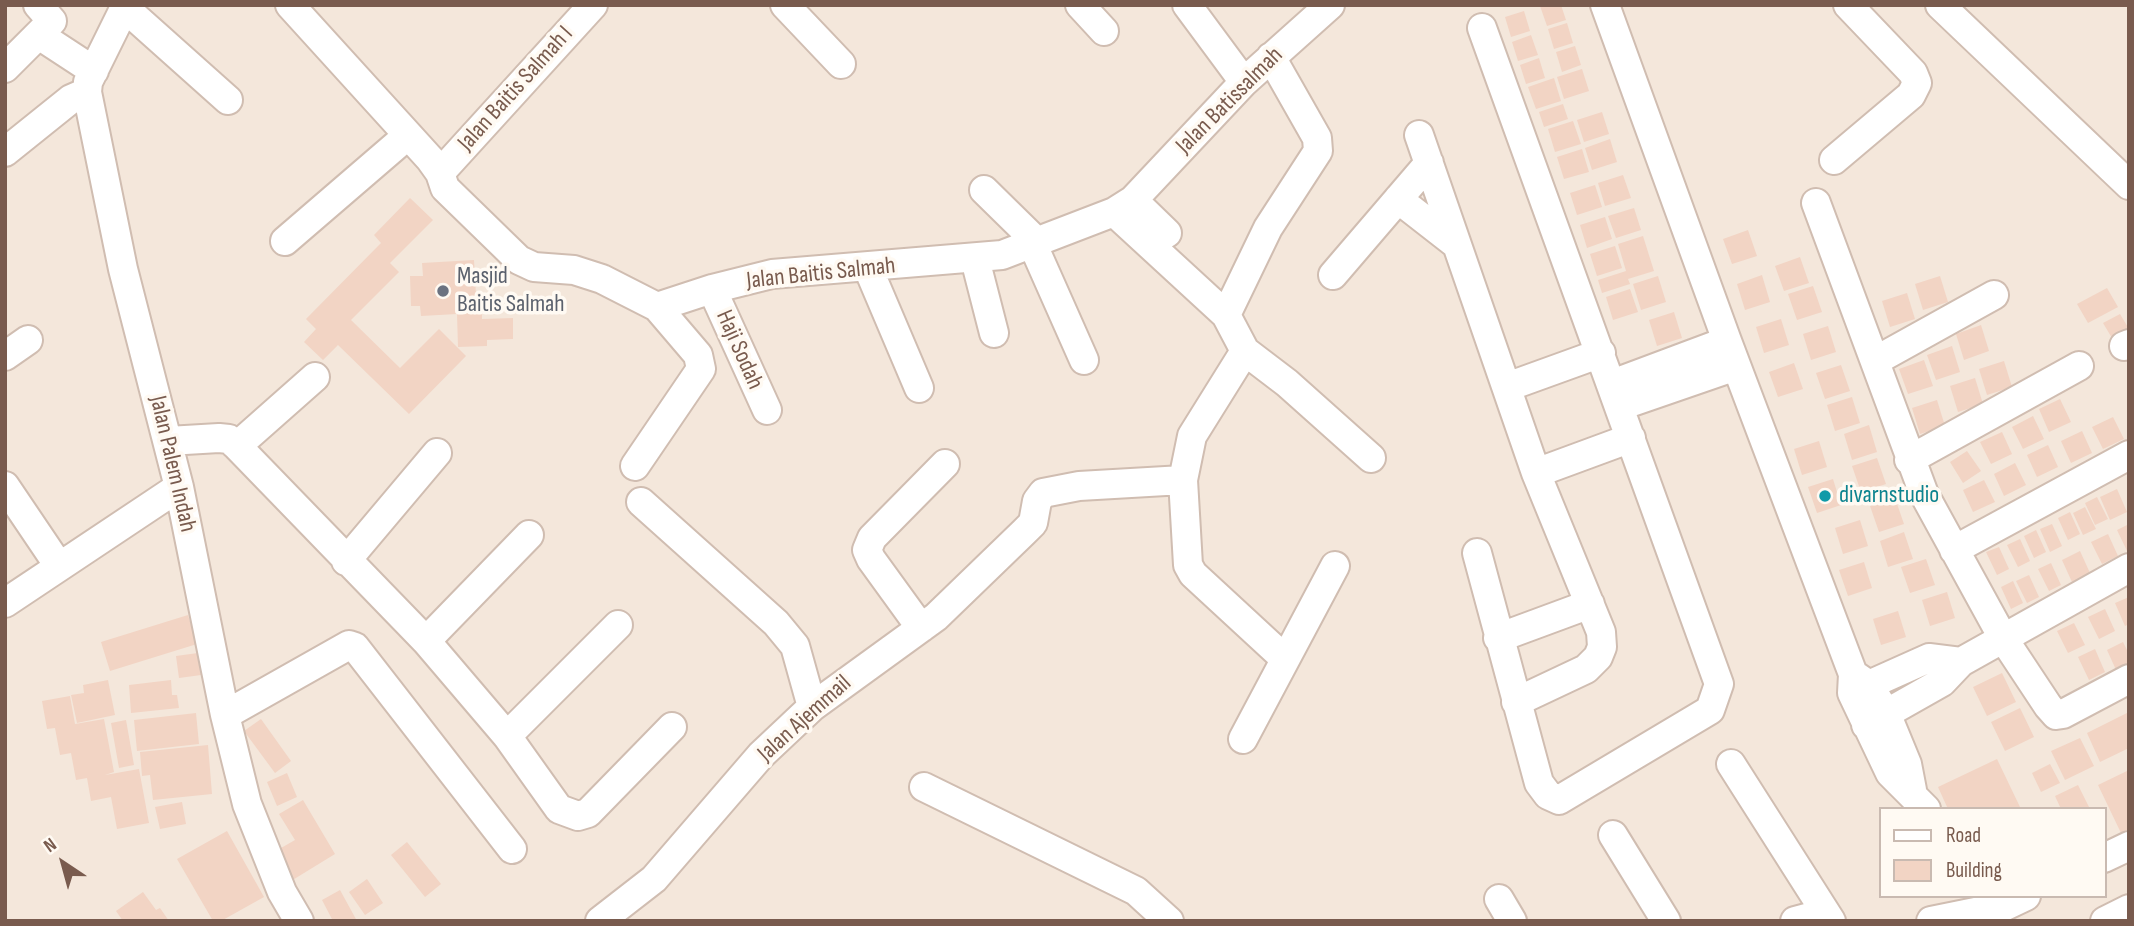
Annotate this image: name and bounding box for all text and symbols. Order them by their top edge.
street label: Jalan Baitis Salmah I [452,21,580,157]
street label: Jalan Batissalmah [1171,42,1289,160]
street label: Jalan Baitis Salmah [745,252,897,296]
place label: Masjid Baitis Salmah [457,263,565,319]
marker: Masjid Baitis Salmah [435,283,451,299]
street label: Haji Sodah [709,306,769,394]
street label: Jalan Palem Indah [142,393,202,535]
place label: divarnstudio [1839,482,1939,510]
marker: divarnstudio [1817,488,1833,504]
street label: Jalan Ajemmail [752,670,858,768]
legend [1878,807,2106,898]
text: Road [1946,823,1981,848]
north arrow [28,828,98,898]
text: N [39,833,61,858]
text: Building [1946,858,2002,883]

